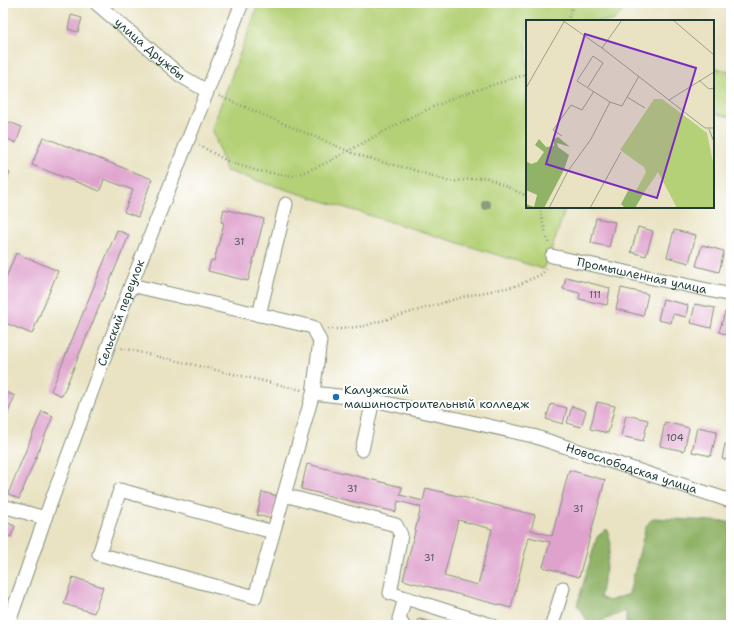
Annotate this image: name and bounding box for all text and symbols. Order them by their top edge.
street label: улица Дружбы [111,15,188,84]
inset map [526,20,714,208]
house number: 31 [234,235,244,248]
street label: Промышленная улица [575,254,709,298]
street label: Сельский переулок [94,257,148,368]
house number: 111 [589,288,601,301]
place label: Калужский машиностроительный колледж [344,382,529,412]
marker: Калужский машиностроительный колледж [331,392,341,402]
house number: 104 [666,431,684,444]
street label: Новослободская улица [564,439,700,498]
house number: 31 [347,482,357,495]
house number: 31 [573,502,583,515]
house number: 31 [424,551,434,564]

